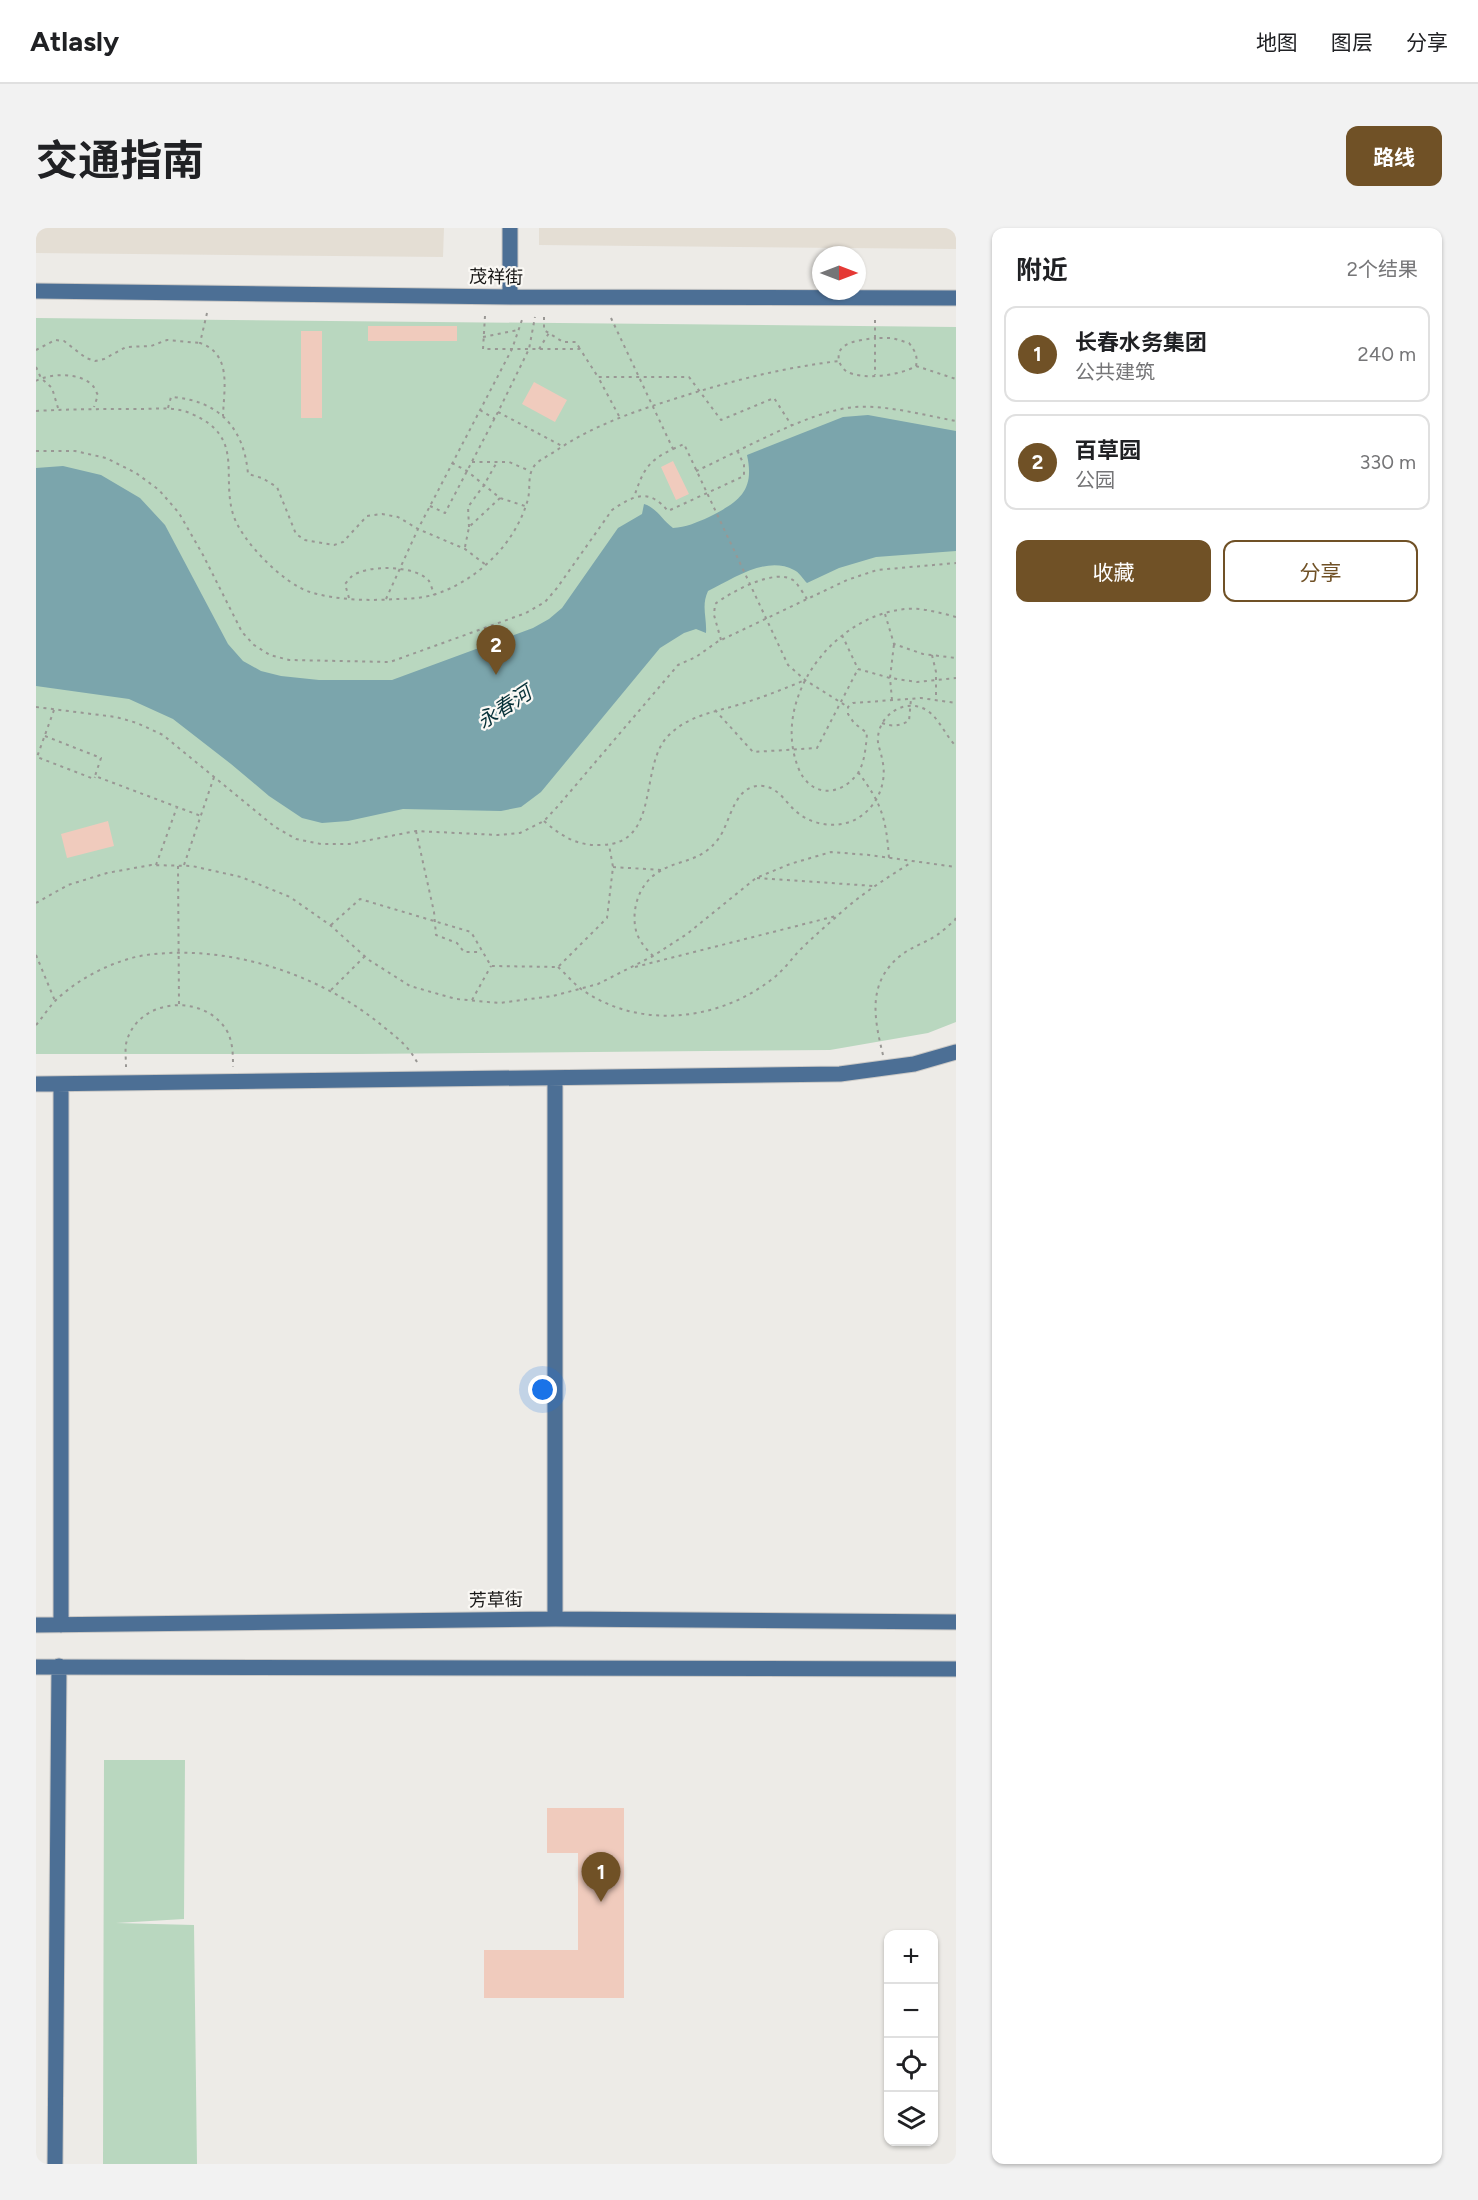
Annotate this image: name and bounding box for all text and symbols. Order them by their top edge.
text: Atlasly [30,24,119,58]
text: 地图 [1256,30,1298,55]
text: 图层 [1331,30,1373,55]
text: 分享 [1406,30,1448,55]
button: 路线 [1346,126,1442,186]
text: 交通指南 [36,135,204,186]
north arrow [812,246,866,300]
text: 附近 [1016,254,1068,286]
text: 2个结果 [1347,257,1418,281]
street label: 茂祥街 [469,266,523,288]
text: 长春水务集团 [1075,329,1207,356]
text: 1 [1033,342,1042,366]
text: 240 m [1358,342,1416,366]
text: 公共建筑 [1075,360,1155,384]
text: 百草园 [1075,437,1141,464]
text: 2 [1032,450,1043,474]
text: 330 m [1359,450,1416,474]
text: 公园 [1075,468,1115,492]
button: 收藏 [1016,540,1211,602]
button: 分享 [1223,540,1418,602]
pin: 2 [476,626,516,675]
water label: 永春河 [472,678,539,733]
your location [528,1375,557,1404]
street label: 芳草街 [469,1589,523,1611]
pin: 1 [582,1852,620,1902]
map controls [884,1930,938,2146]
button: + [884,1930,938,1984]
button: − [884,1984,938,2038]
button: locate [884,2038,938,2092]
button: layers [884,2092,938,2146]

